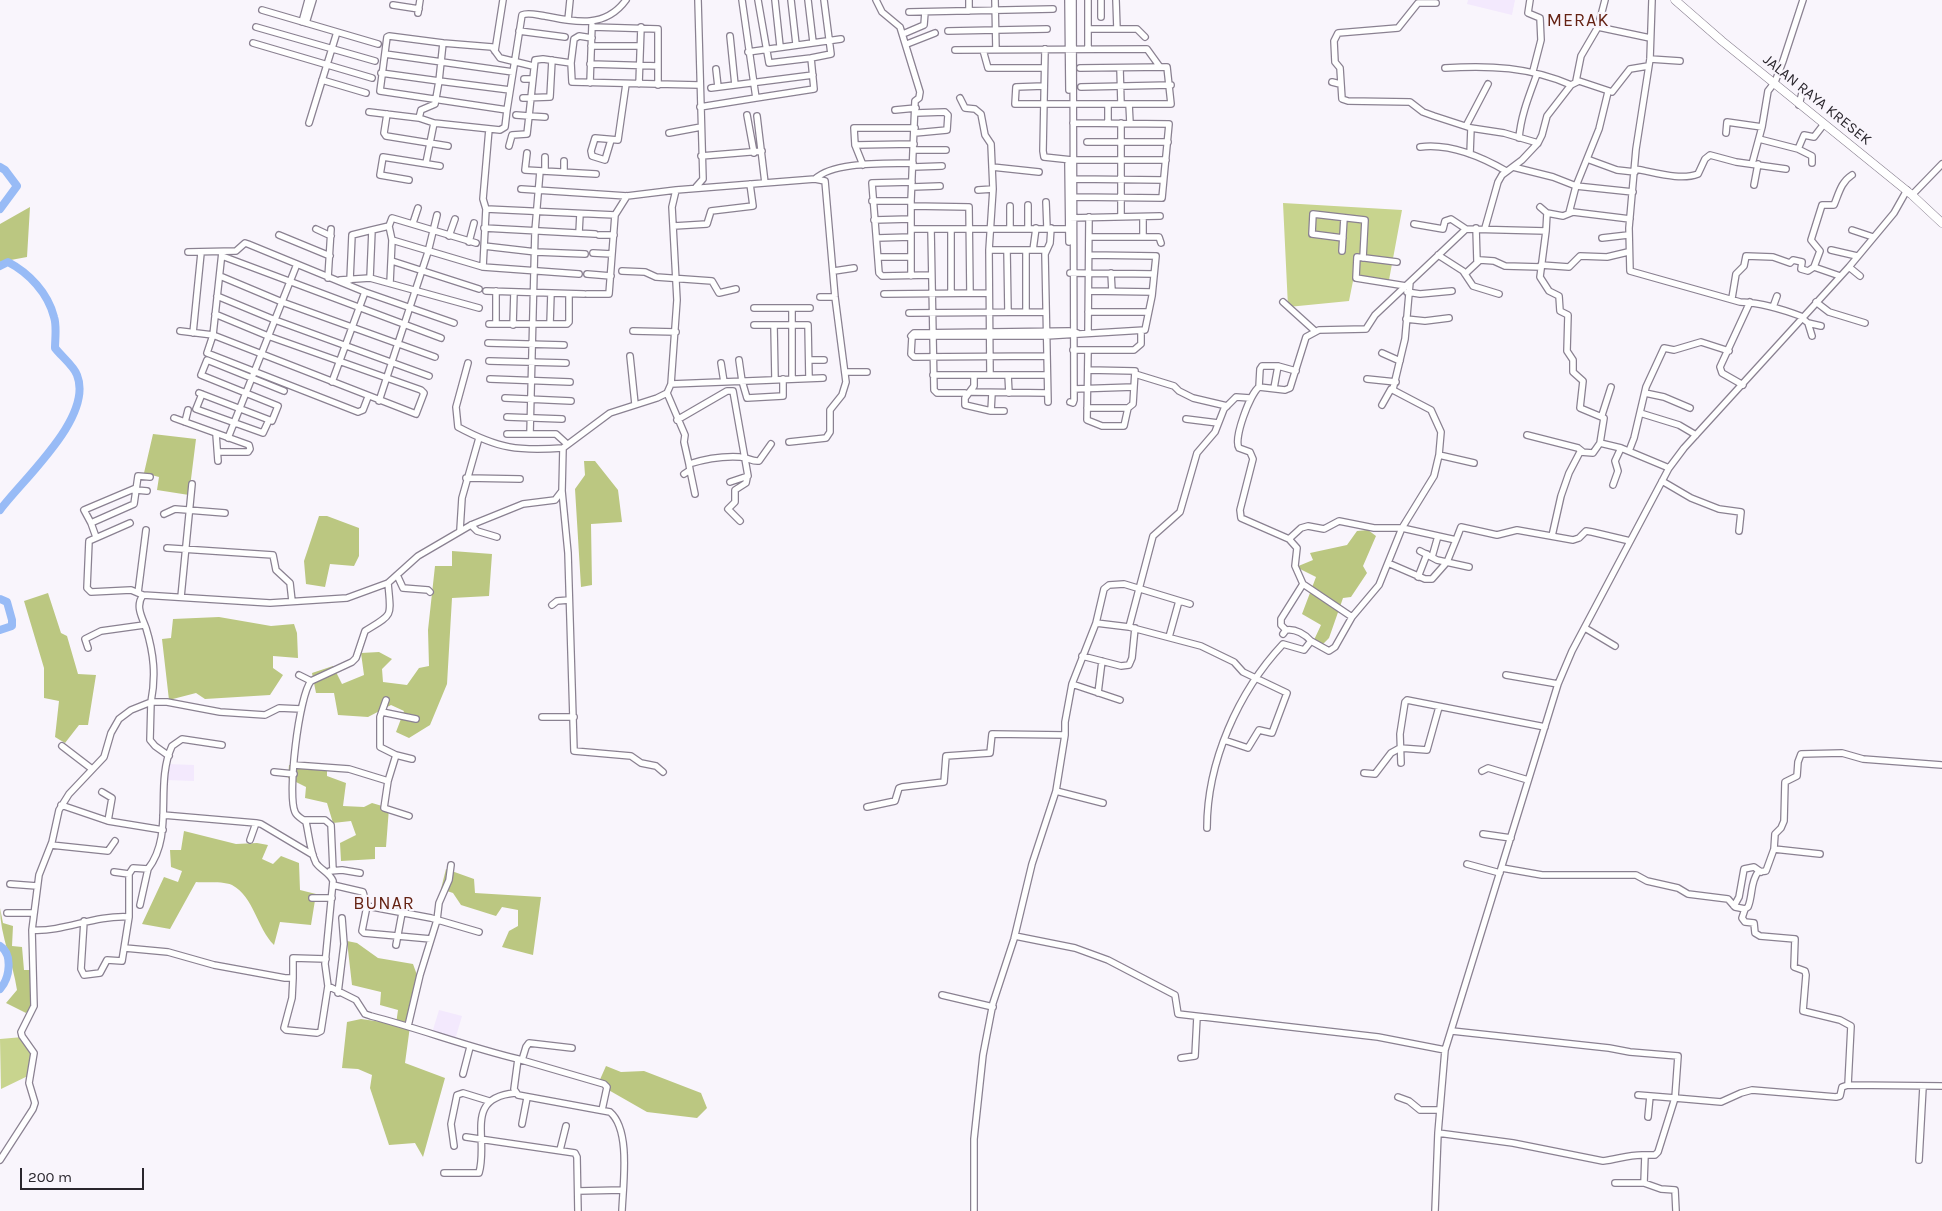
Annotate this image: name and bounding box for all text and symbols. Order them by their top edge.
district label: MERAK [1546,10,1610,32]
street label: JALAN RAYA KRESEK [1759,51,1875,149]
district label: BUNAR [353,893,415,915]
scale bar [22,1158,146,1190]
text: 200 m [28,1168,72,1186]

